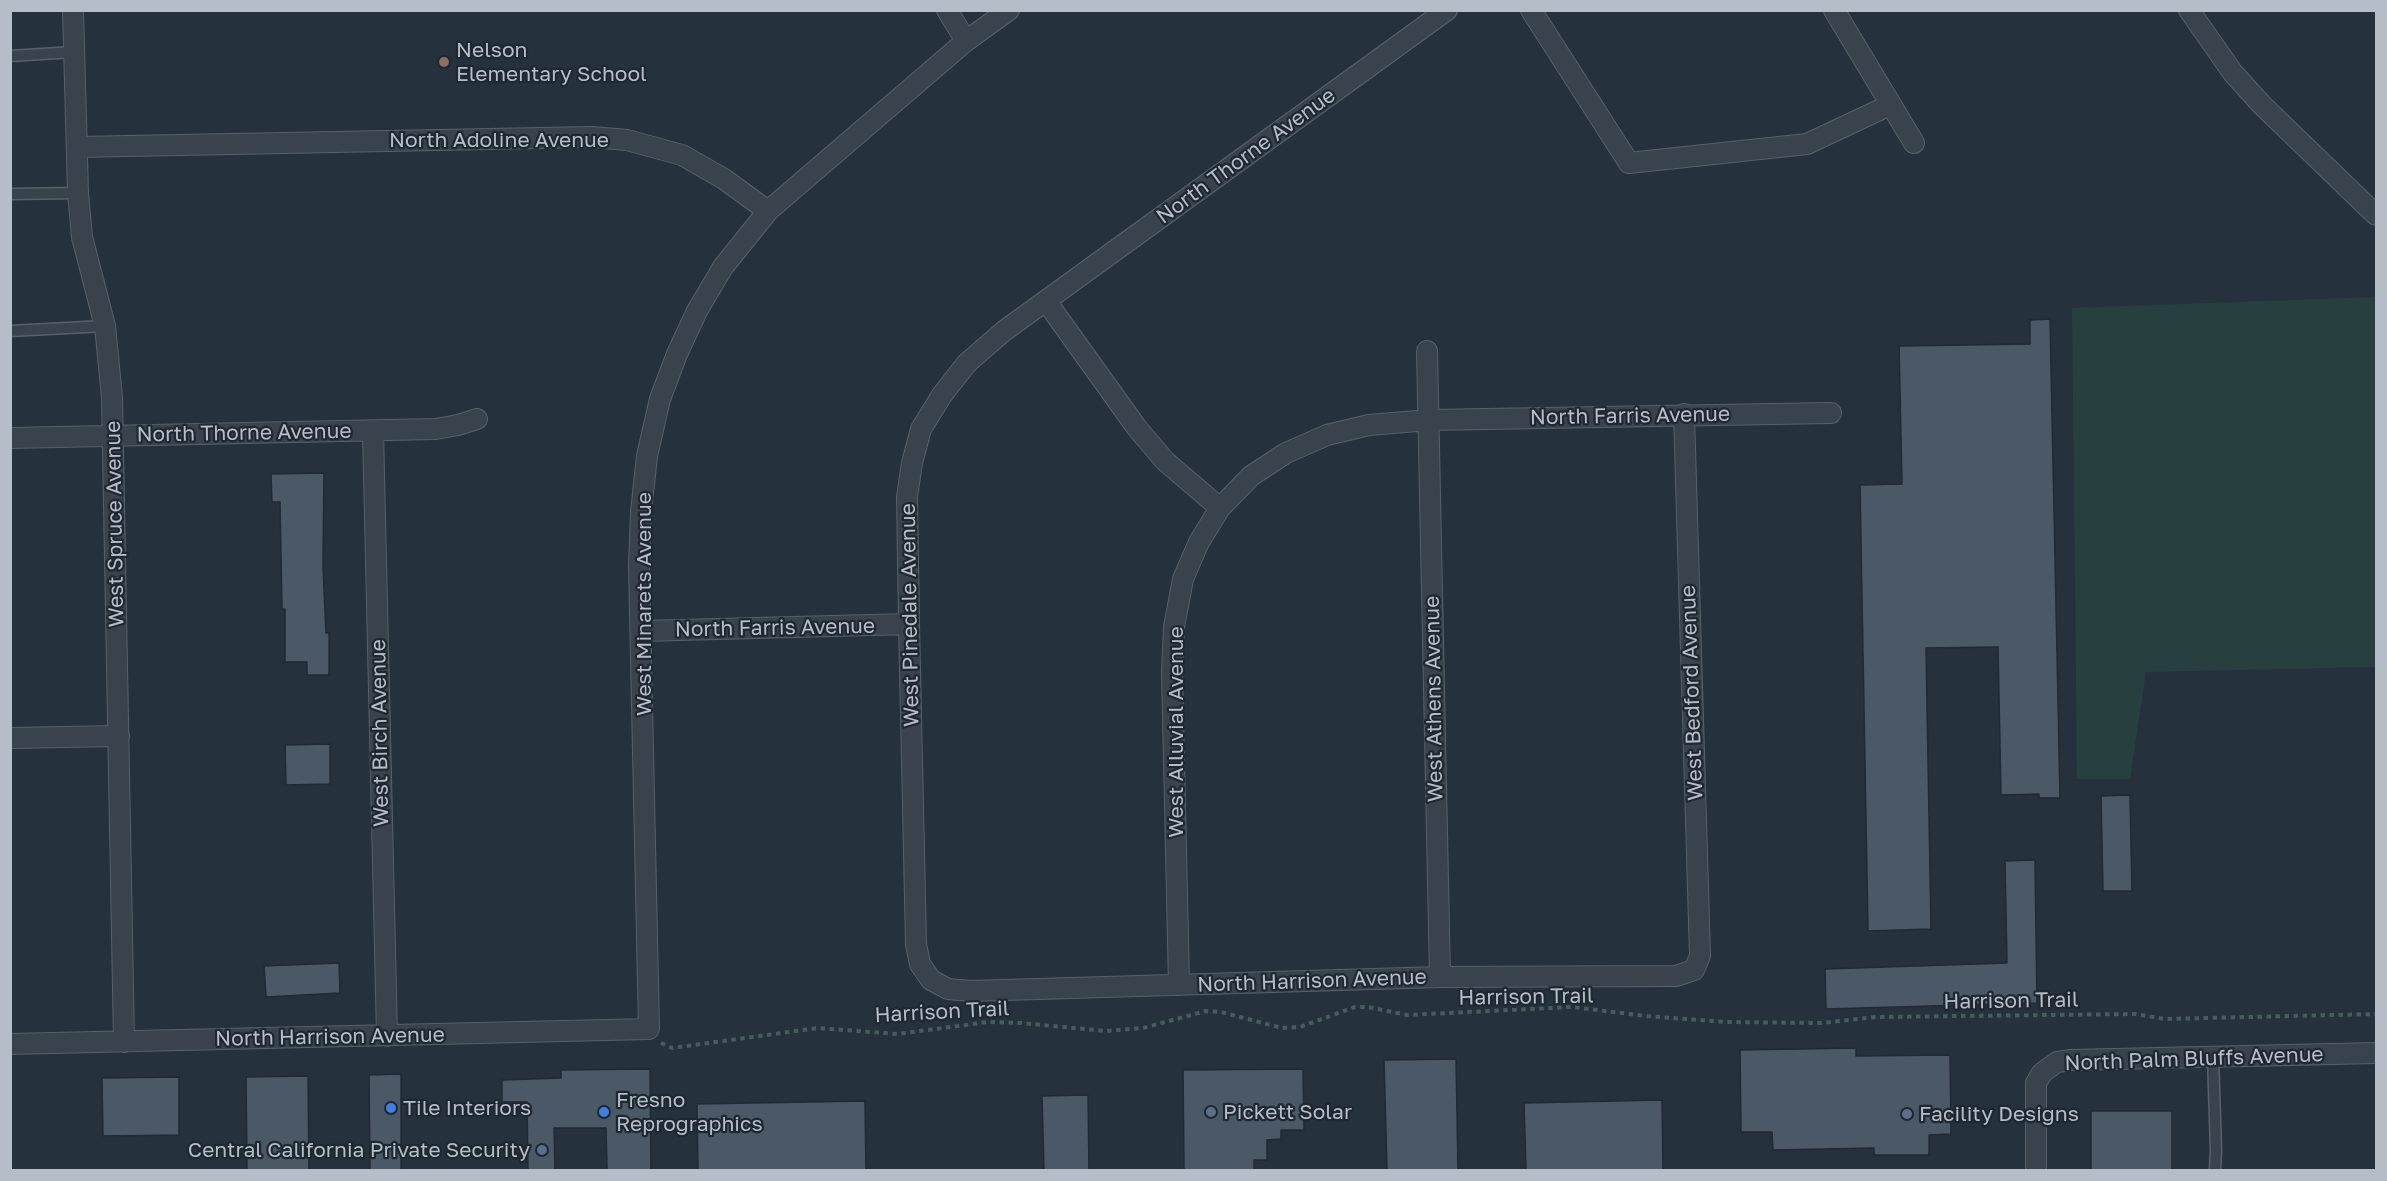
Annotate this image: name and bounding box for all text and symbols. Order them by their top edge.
place label: Nelson Elementary School [456,37,647,87]
marker: Nelson Elementary School [437,55,451,69]
street label: North Thorne Avenue [1152,83,1340,229]
street label: North Adoline Avenue [389,127,609,153]
street label: North Farris Avenue [1530,402,1730,430]
street label: North Thorne Avenue [136,419,352,447]
street label: West Spruce Avenue [101,421,129,627]
street label: West Minarets Avenue [631,492,657,716]
street label: West Pinedale Avenue [895,503,925,727]
street label: West Bedford Avenue [1676,585,1708,801]
street label: West Athens Avenue [1420,596,1448,802]
street label: North Farris Avenue [675,614,875,642]
street label: West Alluvial Avenue [1163,626,1189,838]
street label: West Birch Avenue [366,639,394,827]
street label: North Harrison Avenue [1197,964,1427,998]
street label: Harrison Trail [1458,983,1594,1011]
street label: Harrison Trail [1943,987,2079,1015]
street label: Harrison Trail [874,996,1010,1028]
street label: North Harrison Avenue [215,1022,445,1052]
street label: North Palm Bluffs Avenue [2064,1042,2324,1076]
place label: Fresno Reprographics [616,1087,763,1137]
place label: Tile Interiors [403,1095,531,1121]
place label: Pickett Solar [1223,1099,1352,1125]
marker: Tile Interiors [384,1101,398,1115]
place label: Facility Designs [1919,1101,2079,1127]
marker: Fresno Reprographics [597,1105,611,1119]
marker: Pickett Solar [1204,1105,1218,1119]
marker: Facility Designs [1900,1107,1914,1121]
place label: Central California Private Security [188,1137,530,1163]
marker: Central California Private Security [535,1143,549,1157]

